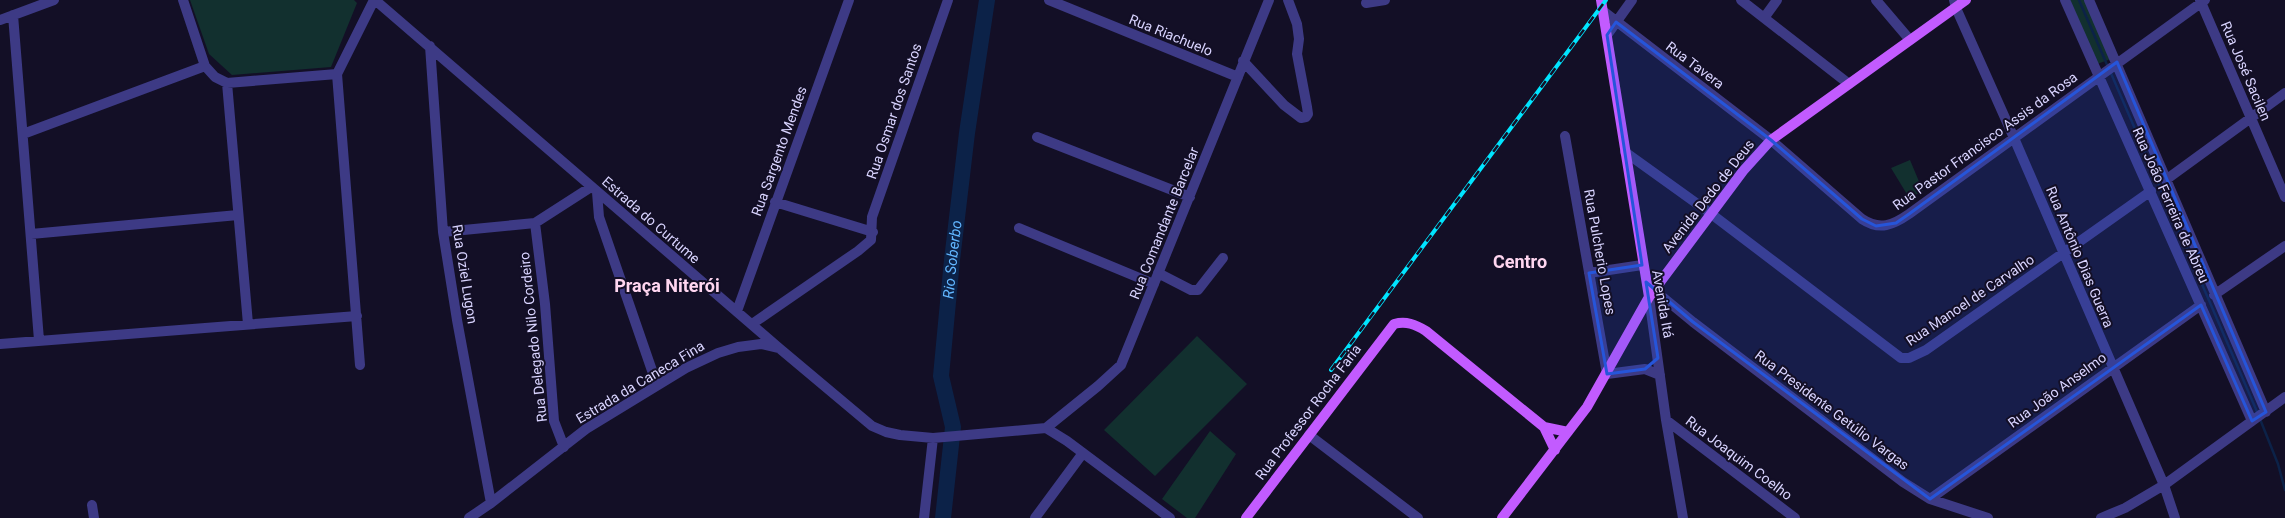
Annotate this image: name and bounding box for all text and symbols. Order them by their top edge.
street label: Rua Riachuelo [1127,11,1215,59]
street label: Rua José Sacilen [2218,19,2274,123]
street label: Rua Tavera [1663,38,1727,92]
street label: Rua Osmar dos Santos [863,41,925,181]
street label: Rua Pastor Francisco Assis da Rosa [1890,69,2080,213]
street label: Rua Sargento Mendes [748,84,810,218]
street label: Rua João Ferreira de Abreu [2129,125,2213,285]
street label: Avenida Dedo de Deus [1659,136,1757,256]
street label: Rua Comandante Barcelar [1126,145,1202,301]
street label: Estrada do Curtume [599,173,703,267]
street label: Rua Antônio Dias Guerra [2043,184,2117,330]
street label: Rua Pulcherio Lopes [1581,188,1619,316]
water label: Rio Soberbo [939,219,966,300]
street label: Rua Oziel Lugon [449,223,481,325]
street label: Rua Delegado Nilo Cordeiro [516,251,550,423]
district label: Centro [1493,251,1547,272]
street label: Rua Manoel de Carvalho [1903,251,2037,349]
street label: Avenida Itá [1649,269,1677,339]
district label: Praça Niterói [614,275,720,296]
street label: Estrada da Caneca Fina [573,337,707,427]
street label: Rua Professor Rocha Faria [1252,341,1364,483]
street label: Rua Presidente Getúlio Vargas [1752,347,1912,473]
street label: Rua João Anselmo [2005,349,2109,431]
street label: Rua Joaquim Coelho [1683,413,1795,503]

